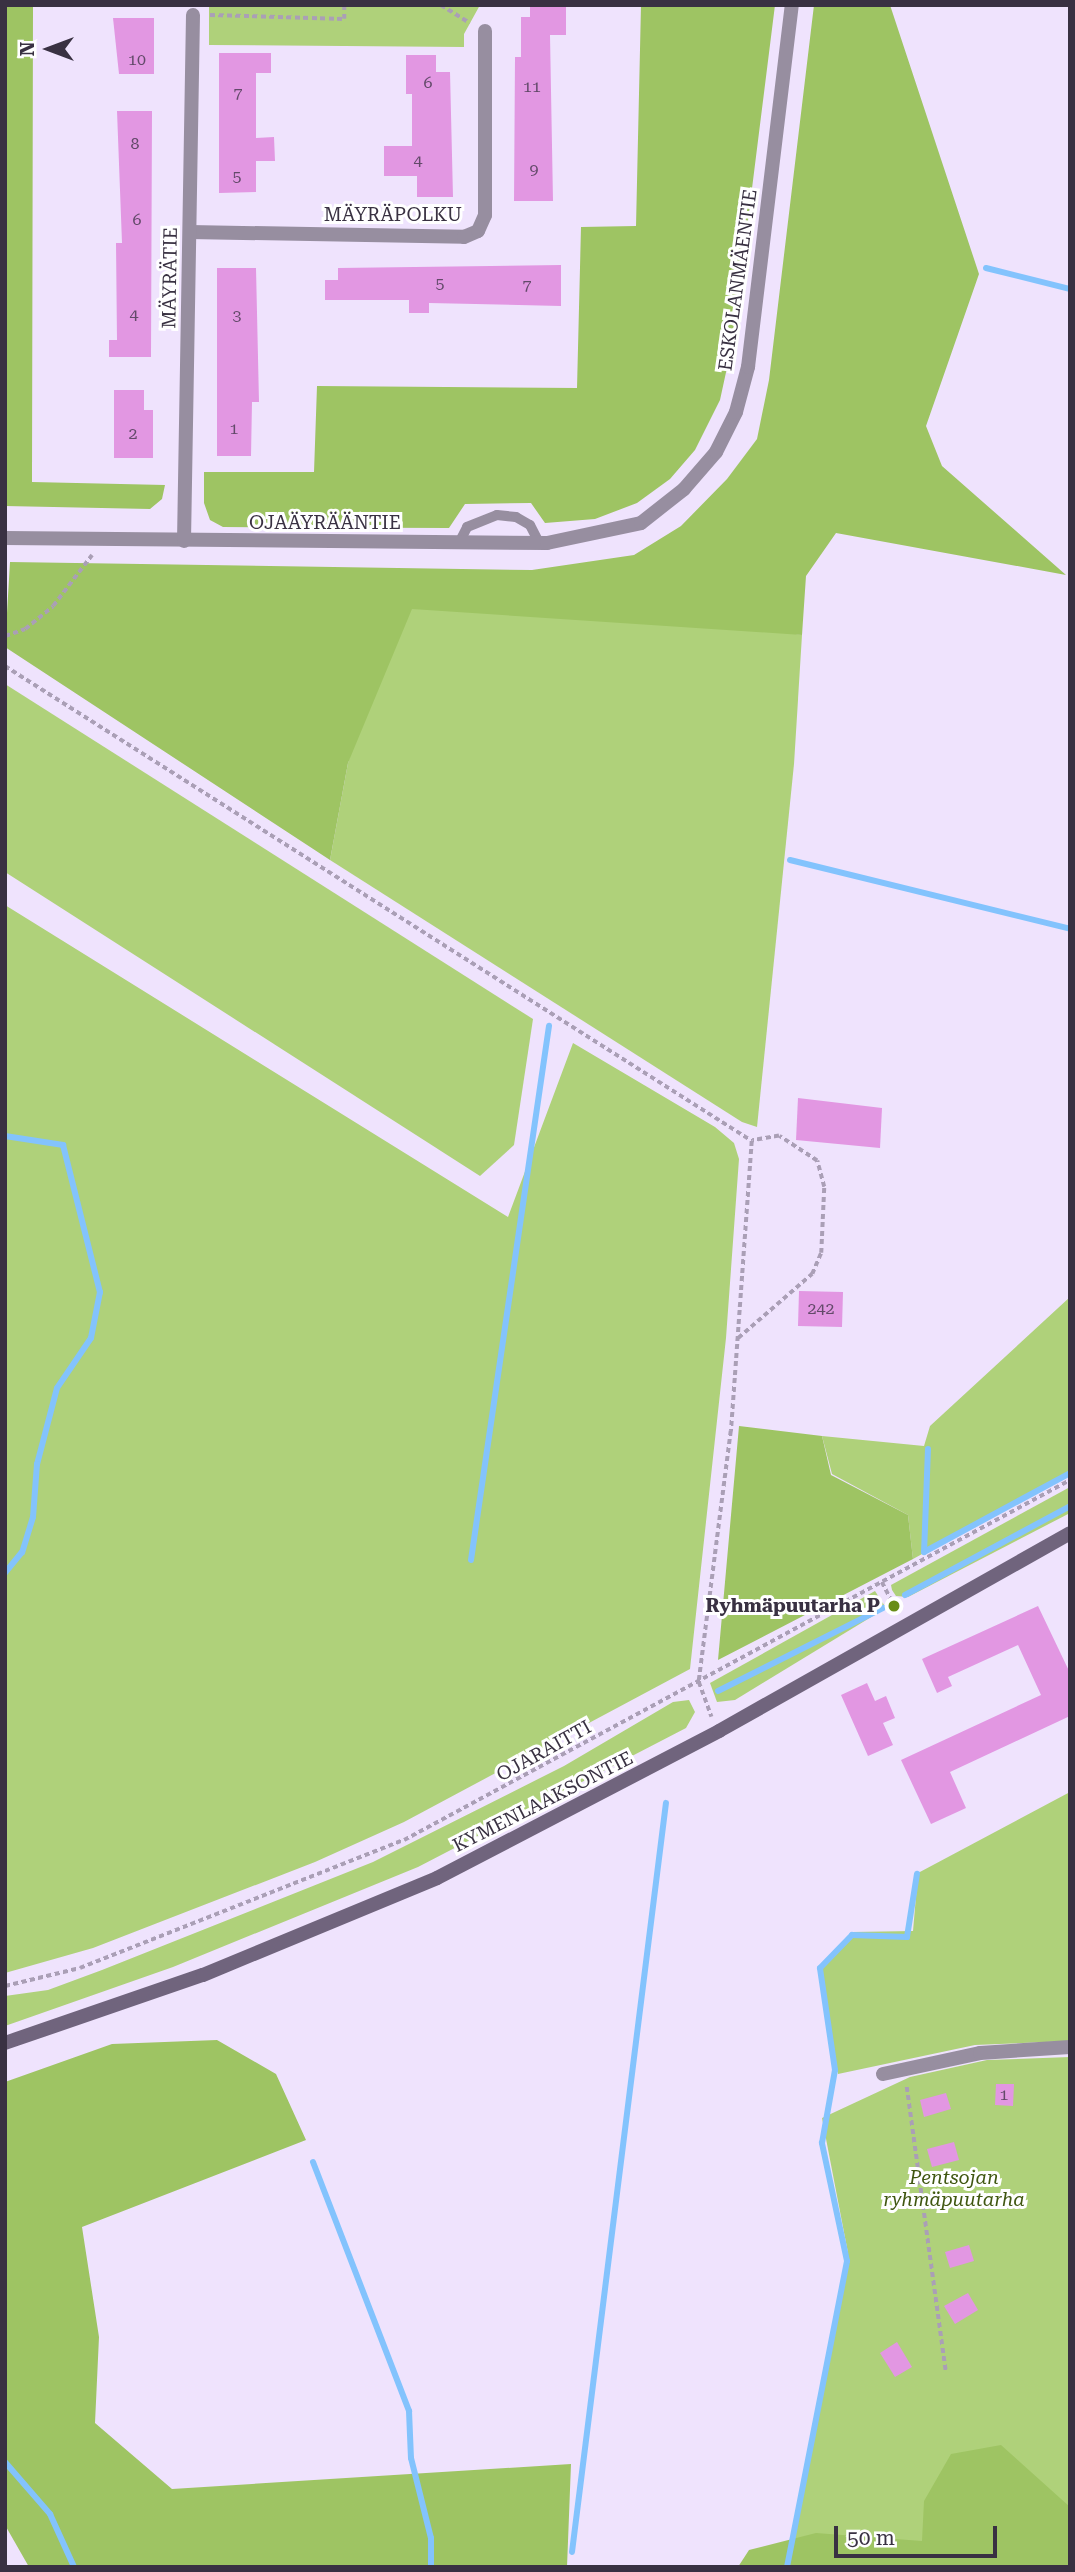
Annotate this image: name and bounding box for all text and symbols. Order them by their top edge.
north arrow [14,14,84,84]
text: N [16,42,39,56]
house number: 10 [128,50,146,70]
house number: 6 [424,73,432,93]
house number: 11 [523,77,541,97]
house number: 7 [234,83,242,103]
house number: 8 [131,134,139,154]
house number: 4 [414,151,422,171]
house number: 9 [530,160,538,180]
house number: 5 [233,167,241,187]
street label: ESKOLANMÄENTIE [714,188,762,372]
street label: MÄYRÄPOLKU [324,204,462,226]
house number: 6 [133,210,141,230]
street label: MÄYRÄTIE [158,227,182,329]
house number: 5 [436,274,444,294]
house number: 7 [523,275,531,295]
house number: 4 [130,305,138,325]
house number: 3 [233,306,241,326]
house number: 1 [230,419,238,439]
house number: 2 [129,424,137,444]
street label: OJAÄYRÄÄNTIE [249,512,401,534]
house number: 242 [808,1299,834,1319]
place label: Ryhmäpuutarha P [705,1595,880,1617]
marker: Ryhmäpuutarha P [886,1598,902,1614]
street label: OJARAITTI [493,1716,595,1786]
street label: KYMENLAAKSONTIE [449,1747,637,1857]
house number: 1 [1000,2085,1008,2105]
park label: Pentsojan ryhmäpuutarha [883,2167,1025,2211]
scale bar [837,2512,1000,2556]
text: 50 m [847,2526,895,2550]

